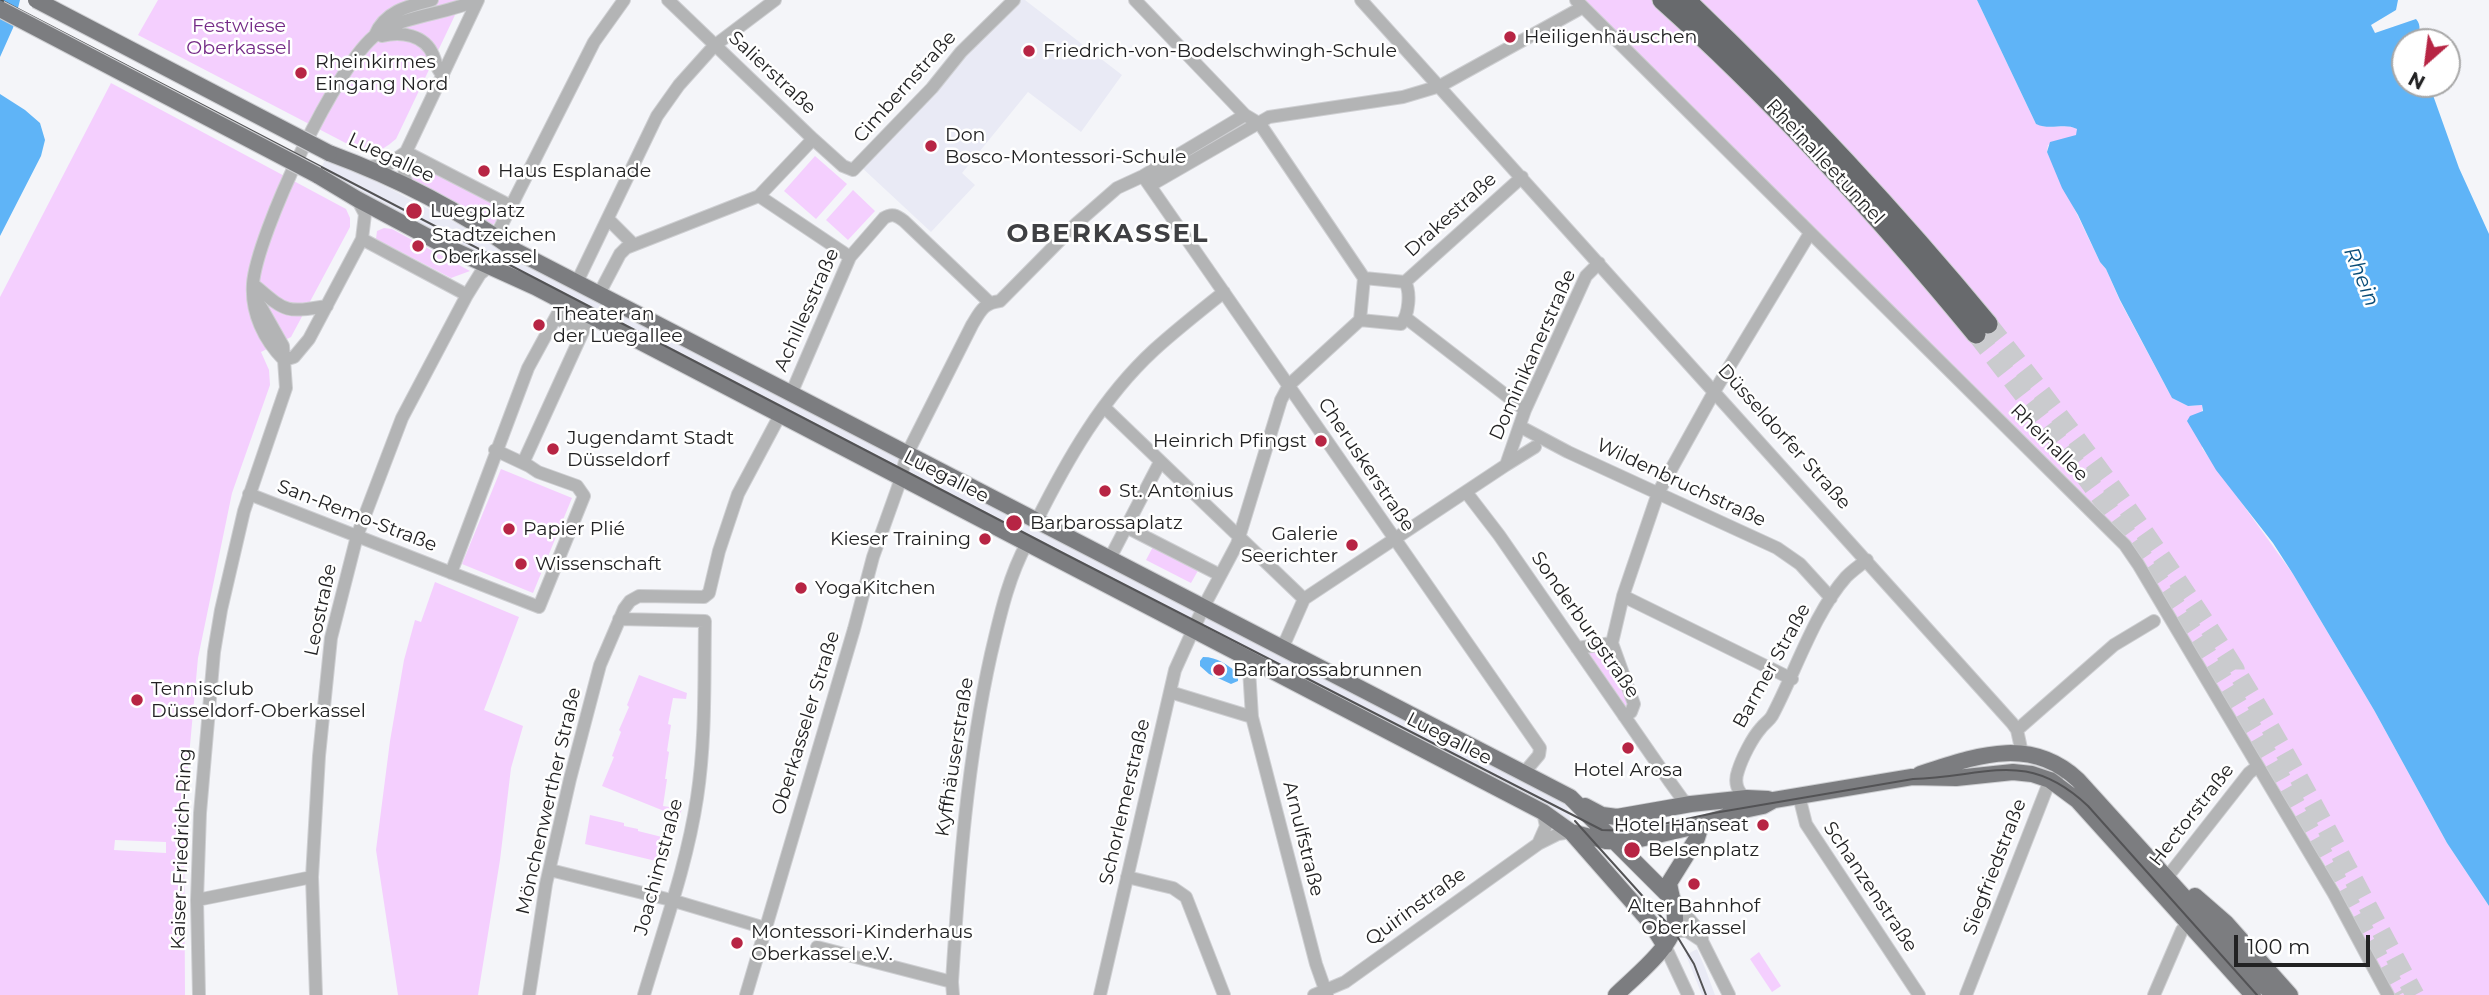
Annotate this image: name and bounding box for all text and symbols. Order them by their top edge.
park label: Festwiese Oberkassel [186,15,292,59]
street label: Cimbernstraße [849,26,961,148]
place label: Heiligenhäuschen [1524,26,1697,48]
street label: Salierstraße [723,27,821,119]
north arrow [2391,28,2461,98]
marker: Heiligenhäuschen [1502,29,1518,45]
place label: Friedrich-von-Bodelschwingh-Schule [1043,40,1397,62]
marker: Friedrich-von-Bodelschwingh-Schule [1021,43,1037,59]
place label: Rheinkirmes Eingang Nord [315,51,448,95]
marker: Rheinkirmes Eingang Nord [293,65,309,81]
text: N [2405,66,2429,94]
street label: Rheinalleetunnel [1761,95,1889,229]
place label: Don Bosco-Montessori-Schule [945,124,1187,168]
street label: Luegallee [344,128,438,188]
marker: Don Bosco-Montessori-Schule [923,138,939,154]
place label: Haus Esplanade [498,160,651,182]
marker: Haus Esplanade [476,163,492,179]
street label: Drakestraße [1400,168,1502,262]
place label: Luegplatz [430,200,525,222]
marker: Luegplatz [404,201,424,221]
district label: OBERKASSEL [1008,218,1208,250]
place label: Stadtzeichen Oberkassel [432,224,557,268]
marker: Stadtzeichen Oberkassel [410,238,426,254]
water label: Rhein [2338,244,2384,310]
street label: Achillesstraße [770,245,844,375]
street label: Dominikanerstraße [1485,266,1581,444]
place label: Theater an der Luegallee [553,303,683,347]
marker: Theater an der Luegallee [531,317,547,333]
street label: Düsseldorfer Straße [1713,360,1855,514]
street label: Cheruskerstraße [1313,394,1419,536]
street label: Rheinallee [2005,399,2093,487]
place label: Jugendamt Stadt Düsseldorf [567,427,734,471]
place label: Heinrich Pfingst [1153,430,1307,452]
marker: Heinrich Pfingst [1313,433,1329,449]
street label: Wildenbruchstraße [1593,434,1769,532]
marker: Jugendamt Stadt Düsseldorf [545,441,561,457]
street label: Luegallee [900,446,992,508]
street label: San-Remo-Straße [274,475,440,557]
place label: St. Antonius [1119,480,1233,502]
marker: St. Antonius [1097,483,1113,499]
place label: Barbarossaplatz [1030,512,1183,534]
marker: Barbarossaplatz [1004,513,1024,533]
place label: Papier Plié [523,518,625,540]
marker: Papier Plié [501,521,517,537]
place label: Galerie Seerichter [1241,523,1338,567]
place label: Kieser Training [830,528,971,550]
marker: Kieser Training [977,531,993,547]
marker: Galerie Seerichter [1344,537,1360,553]
street label: Sonderburgstraße [1526,547,1644,703]
place label: Wissenschaft [535,553,662,575]
marker: Wissenschaft [513,556,529,572]
street label: Leostraße [300,562,342,658]
place label: YogaKitchen [815,577,936,599]
marker: YogaKitchen [793,580,809,596]
street label: Barmer Straße [1728,600,1816,732]
street label: Oberkasseler Straße [767,628,845,818]
place label: Barbarossabrunnen [1233,659,1422,681]
marker: Barbarossabrunnen [1211,662,1227,678]
street label: Kyffhäuserstraße [931,676,979,838]
place label: Tennisclub Düsseldorf-Oberkassel [151,678,366,722]
street label: Mönchenwerther Straße [512,685,586,917]
marker: Tennisclub Düsseldorf-Oberkassel [129,692,145,708]
street label: Luegallee [1403,708,1495,770]
street label: Schorlemerstraße [1095,717,1155,887]
marker: Hotel Arosa [1620,740,1636,756]
street label: Kaiser-Friedrich-Ring [167,748,197,950]
place label: Hotel Arosa [1573,759,1683,781]
street label: Hectorstraße [2145,759,2239,871]
street label: Arnulfstraße [1278,779,1328,899]
street label: Joachimstraße [630,796,688,938]
street label: Siegfriedstraße [1959,796,2031,938]
place label: Hotel Hanseat [1614,814,1749,836]
marker: Hotel Hanseat [1755,817,1771,833]
street label: Schanzenstraße [1818,818,1922,956]
place label: Belsenplatz [1648,839,1759,861]
marker: Belsenplatz [1622,840,1642,860]
street label: Quirinstraße [1361,863,1471,951]
marker: Alter Bahnhof Oberkassel [1686,876,1702,892]
place label: Alter Bahnhof Oberkassel [1628,895,1760,939]
place label: Montessori-Kinderhaus Oberkassel e.V. [751,921,972,965]
scale bar [2237,922,2374,966]
text: 100 m [2247,934,2310,959]
marker: Montessori-Kinderhaus Oberkassel e.V. [729,935,745,951]

